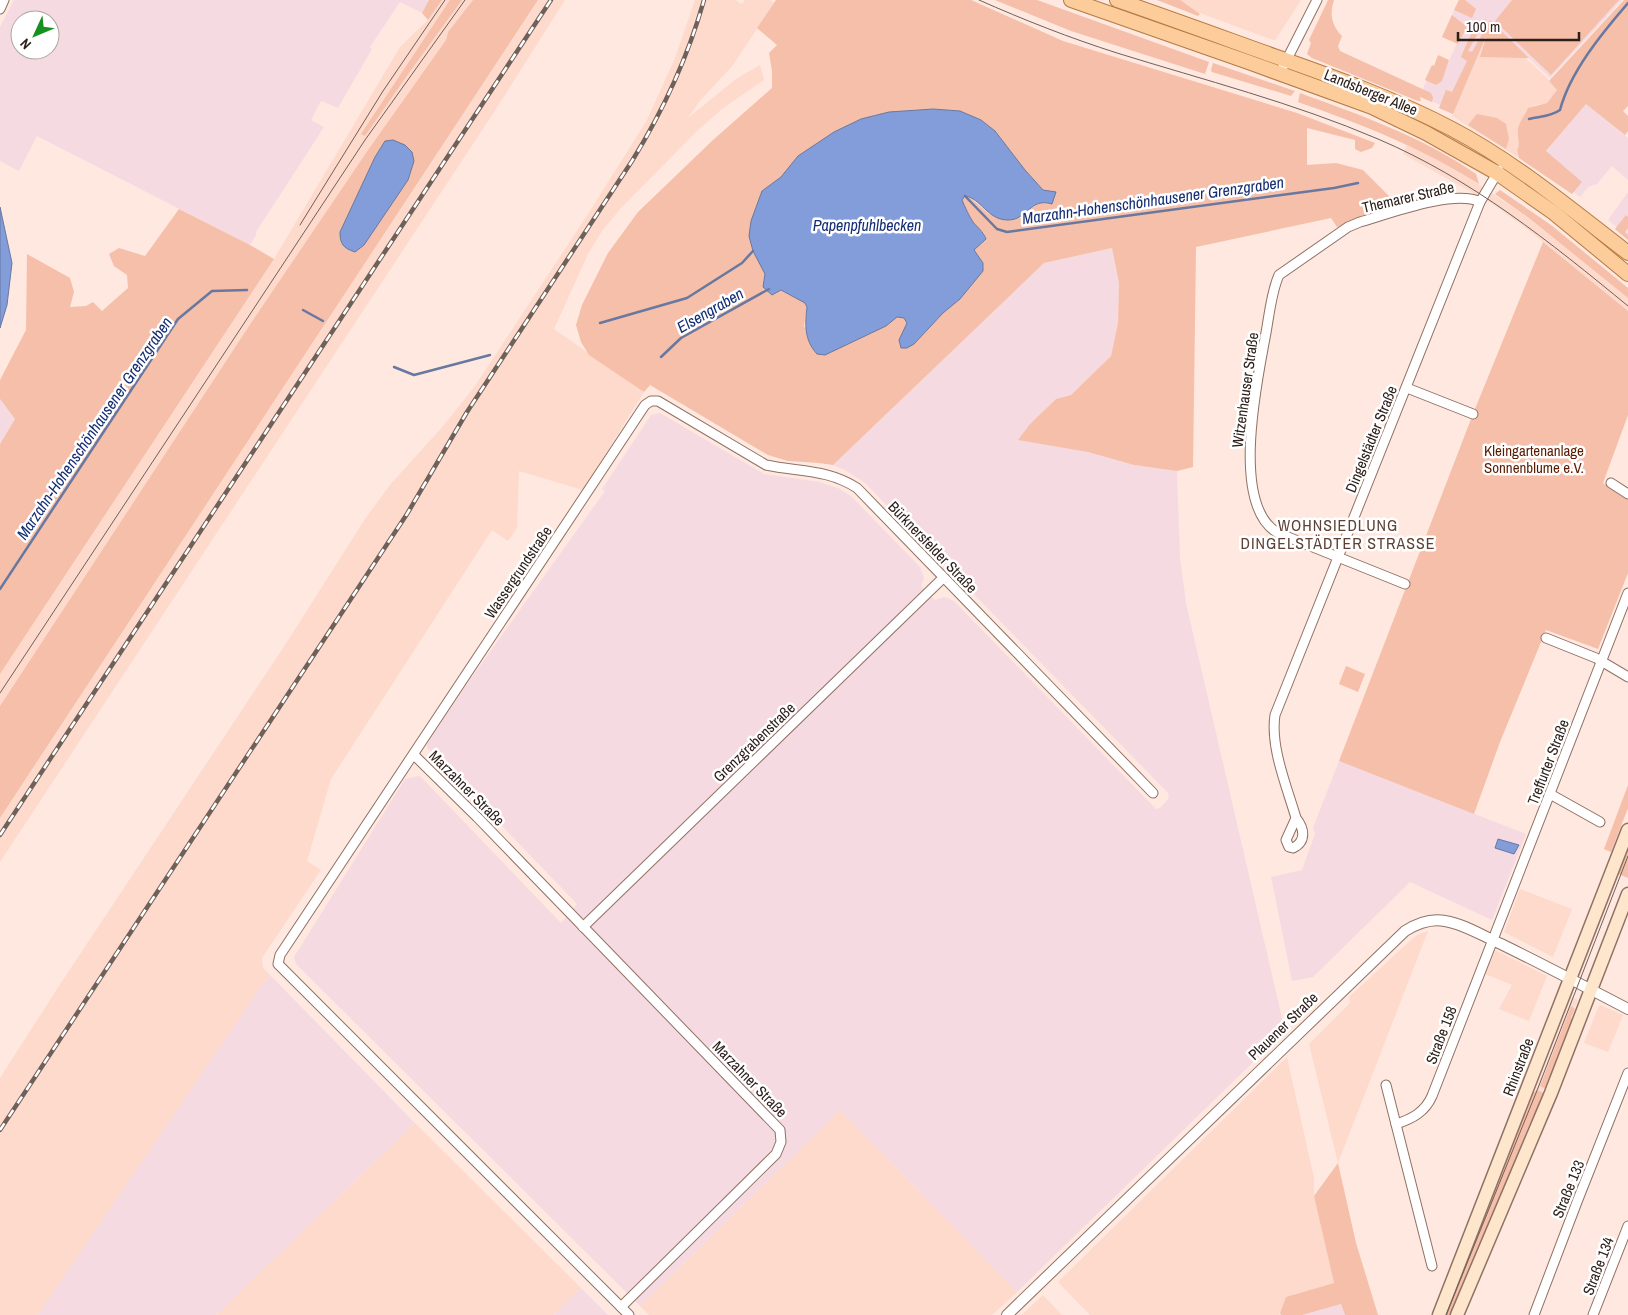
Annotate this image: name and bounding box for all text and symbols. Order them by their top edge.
north arrow [10,10,60,60]
scale bar [1458,10,1579,42]
text: 100 m [1466,16,1500,37]
text: N [16,35,35,53]
street label: Landsberger Allee [1321,64,1421,120]
water label: Marzahn-Hohenschönhausener Grenzgraben [1021,171,1285,229]
street label: Themarer Straße [1360,176,1456,218]
water label: Papenpfuhlbecken [813,214,921,236]
water label: Elsengraben [673,282,747,338]
water label: Marzahn-Hohenschönhausener Grenzgraben [11,312,177,544]
street label: Witzenhauser Straße [1227,331,1264,449]
street label: Dingelstädter Straße [1340,382,1402,496]
park label: Kleingartenanlage Sonnenblume e.V. [1484,440,1584,478]
street label: Bürknersfelder Straße [884,496,982,598]
district label: WOHNSIEDLUNG DINGELSTÄDTER STRASSE [1240,514,1436,554]
street label: Wassergrundstraße [479,521,557,622]
street label: Grenzgrabenstraße [708,697,800,787]
street label: Treffurter Straße [1522,716,1574,808]
street label: Marzahner Straße [425,746,510,831]
street label: Plauener Straße [1243,987,1323,1065]
street label: Straße 158 [1420,1003,1462,1067]
street label: Rhinstraße [1497,1035,1539,1099]
street label: Marzahner Straße [708,1036,792,1122]
street label: Straße 133 [1547,1157,1589,1221]
street label: Straße 134 [1577,1234,1619,1298]

